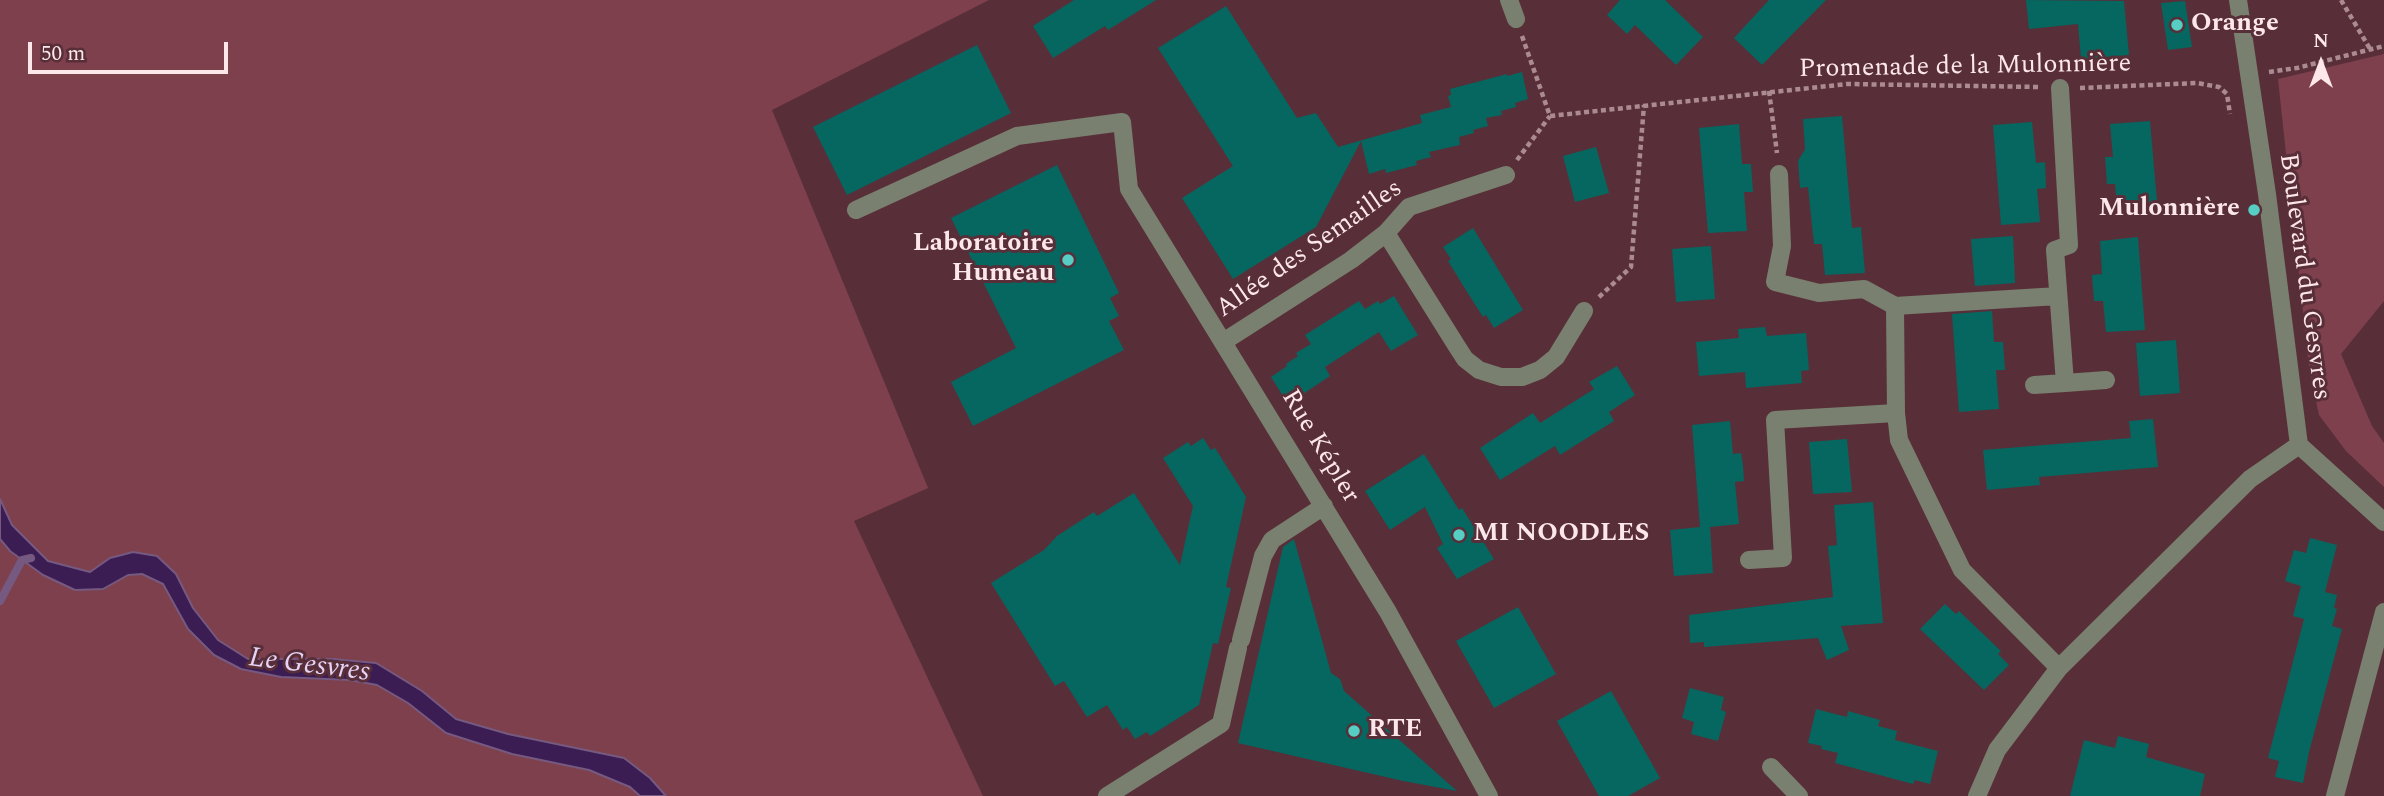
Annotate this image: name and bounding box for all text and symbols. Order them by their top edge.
place label: Orange [2191,9,2279,41]
marker: Orange [2169,17,2185,33]
text: N [2313,27,2329,56]
scale bar [32,28,231,72]
north arrow [2286,28,2356,98]
text: 50 m [41,38,85,70]
street label: Promenade de la Mulonnière [1799,50,2131,86]
street label: Boulevard du Gesvres [2270,152,2336,402]
street label: Allée des Semailles [1211,174,1409,326]
place label: Mulonnière [2099,194,2240,226]
marker: Mulonnière [2246,202,2262,218]
place label: Laboratoire Humeau [913,229,1054,290]
marker: Laboratoire Humeau [1060,252,1076,268]
street label: Rue Képler [1273,385,1365,509]
place label: MI NOODLES [1473,519,1649,551]
marker: MI NOODLES [1451,527,1467,543]
water label: Le Gesvres [247,643,371,691]
place label: RTE [1368,715,1423,747]
marker: RTE [1346,723,1362,739]

